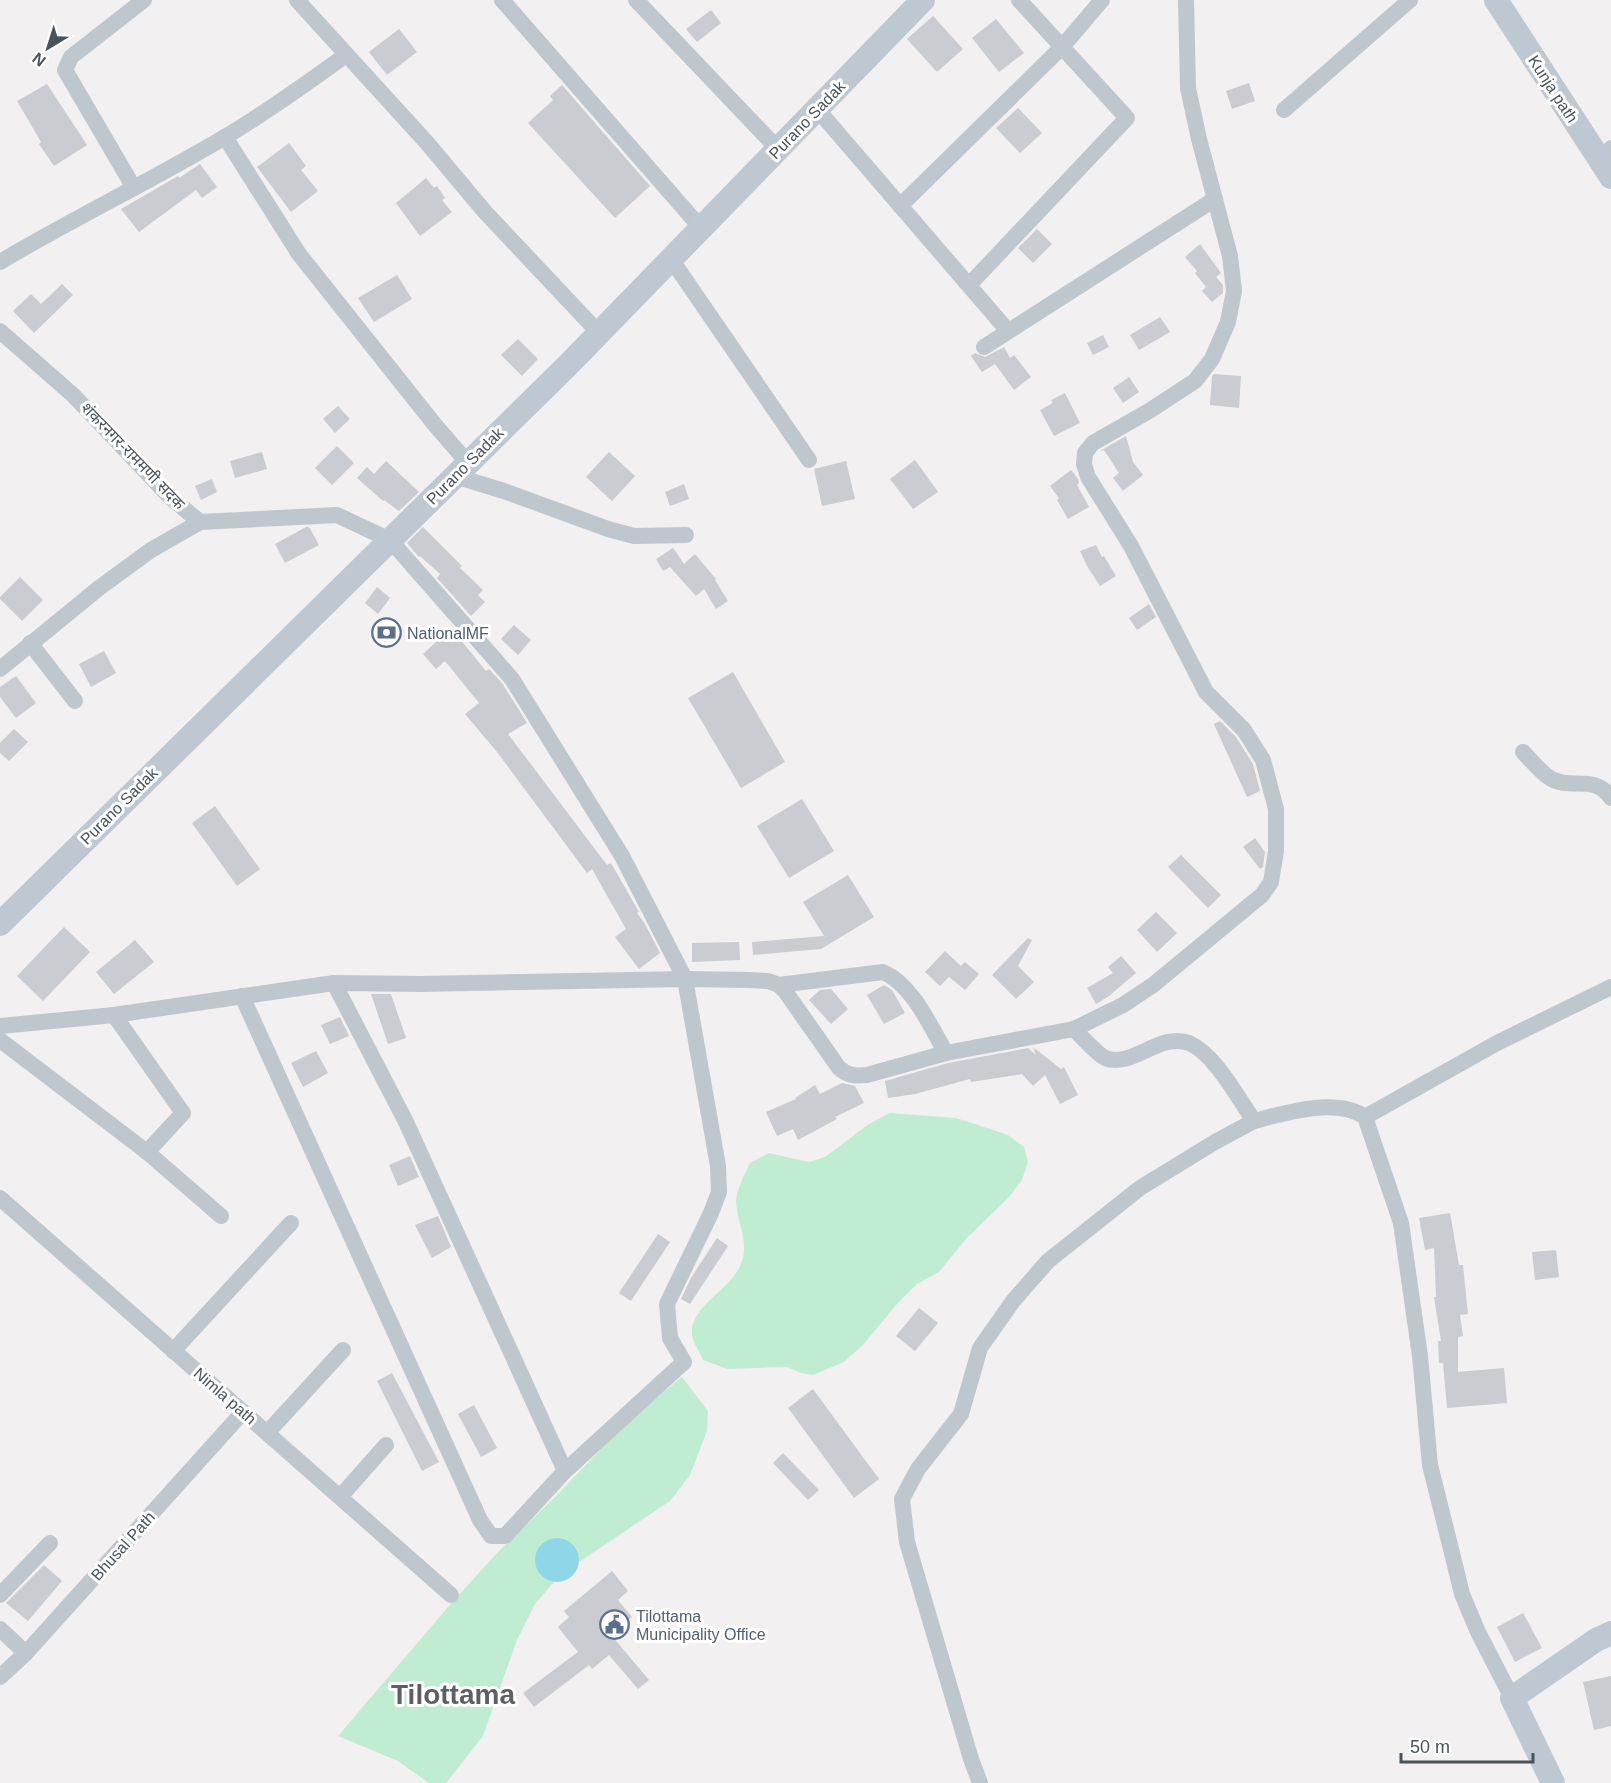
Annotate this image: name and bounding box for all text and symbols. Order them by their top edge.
north arrow [18,18,78,78]
text: N [29,49,49,70]
street label: Kunja path [1525,52,1581,126]
street label: Purano Sadak [766,77,849,162]
street label: शंकरनगर-राममणी सदक [78,399,189,513]
street label: Purano Sadak [423,423,508,508]
bank icon: NationalMF [370,617,402,649]
place label: NationalMF [407,625,489,642]
street label: Purano Sadak [77,763,162,848]
street label: Nimla path [191,1364,259,1428]
street label: Bhusal Path [88,1508,158,1584]
place label: Tilottama Municipality Office [636,1608,766,1643]
public building icon: Tilottama Municipality Office [599,1609,631,1641]
district label: Tilottama [391,1679,515,1710]
scale bar [1401,1726,1533,1764]
text: 50 m [1410,1737,1450,1757]

